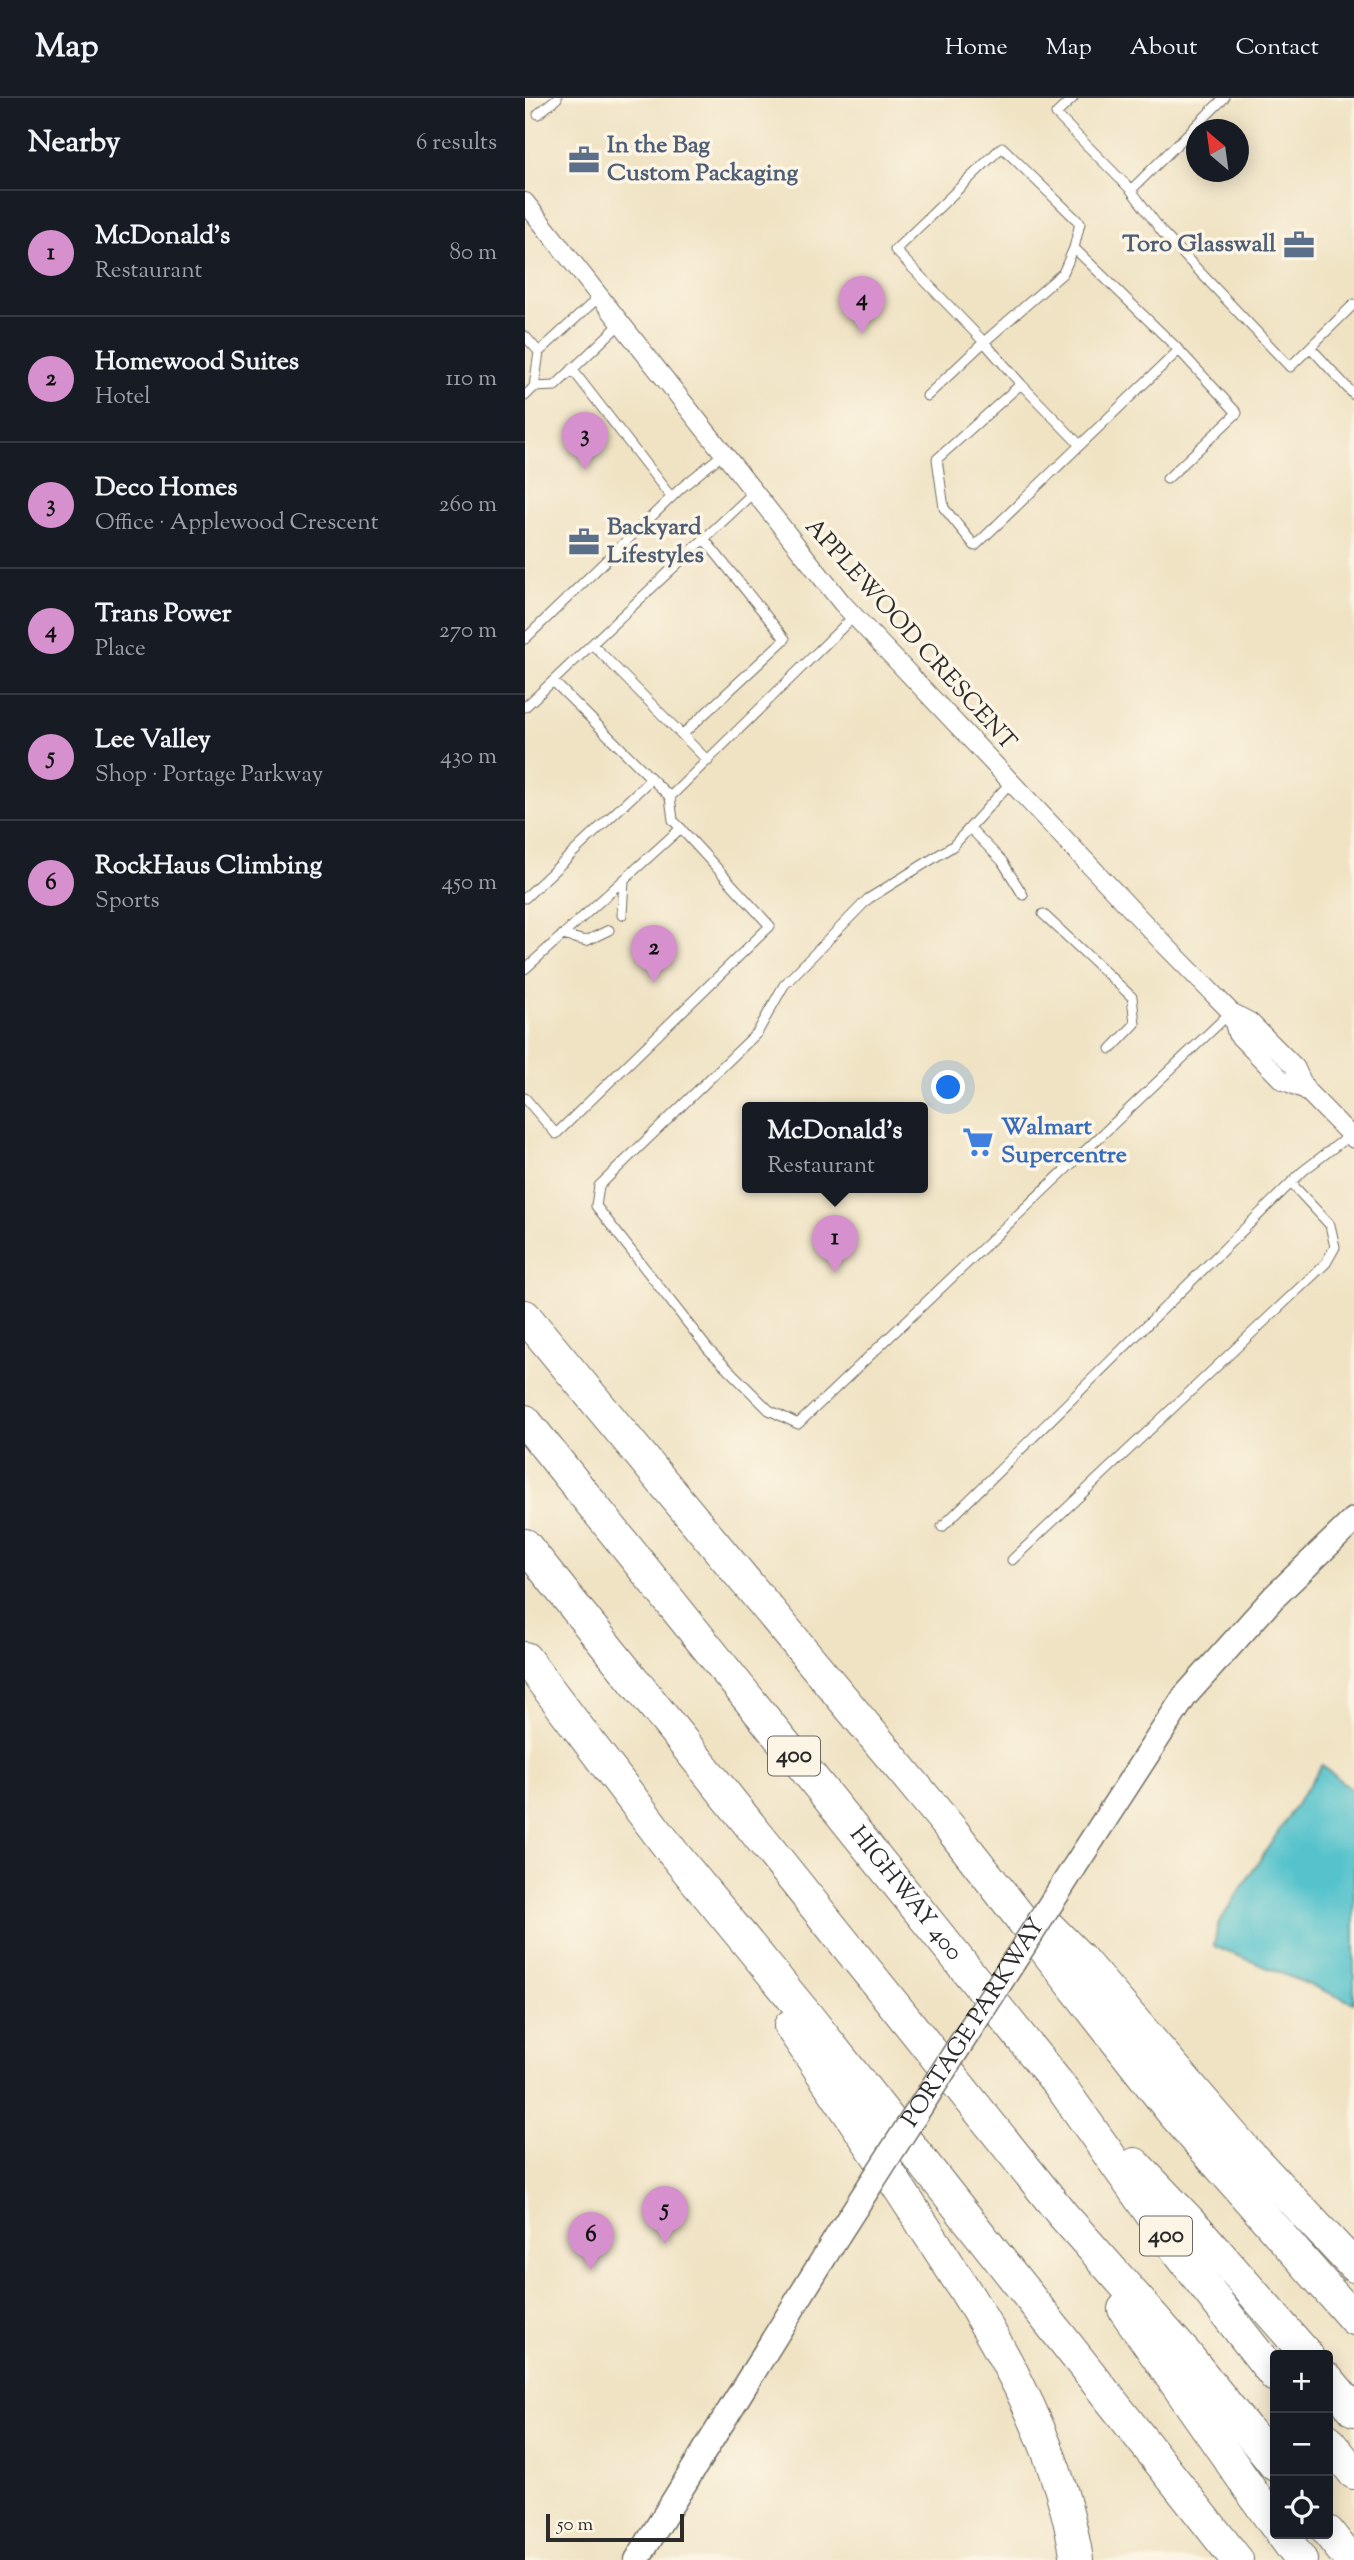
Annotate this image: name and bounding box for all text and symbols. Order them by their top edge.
text: Map [35,24,99,72]
text: Home [945,31,1008,65]
text: Map [1046,31,1092,65]
text: About [1130,31,1197,65]
text: Contact [1235,31,1319,65]
north arrow [1186,119,1249,182]
text: Nearby [28,122,120,165]
text: 6 results [416,127,497,160]
place label: In the Bag Custom Packaging [607,129,798,191]
office icon: In the Bag Custom Packaging [567,143,601,177]
text: McDonald's [95,218,230,255]
place label: Toro Glasswall [1122,228,1276,262]
office icon: Toro Glasswall [1282,228,1316,262]
text: 1 [47,237,55,270]
text: 80 m [449,237,497,270]
text: Restaurant [95,255,202,288]
pin: 4 [839,276,885,334]
text: Homewood Suites [95,344,299,381]
text: 2 [46,363,56,396]
text: 110 m [446,363,497,396]
text: Hotel [95,381,151,414]
pin: 3 [562,412,608,470]
text: Deco Homes [95,470,238,507]
text: 3 [46,489,56,522]
text: 260 m [439,489,497,522]
text: Office · Applewood Crescent [95,507,379,540]
place label: Backyard Lifestyles [607,511,704,573]
street label: APPLEWOOD CRESCENT [796,511,1024,759]
office icon: Backyard Lifestyles [567,525,601,559]
text: Trans Power [95,596,231,633]
text: 4 [45,615,57,648]
text: 270 m [439,615,497,648]
text: Place [95,633,146,666]
text: Lee Valley [95,722,211,759]
text: 5 [47,741,55,774]
text: 430 m [440,741,497,774]
text: Shop · Portage Parkway [95,759,323,792]
text: RockHaus Climbing [95,848,322,885]
text: 6 [45,867,57,900]
text: 450 m [441,867,497,900]
text: Sports [95,885,160,918]
pin: 2 [631,925,677,983]
your location [931,1070,965,1104]
popup [742,1102,928,1193]
place label: Walmart Supercentre [1001,1111,1127,1173]
text: McDonald's [767,1113,903,1150]
supermarket icon: Walmart Supercentre [961,1125,995,1159]
text: Restaurant [767,1150,875,1183]
pin: 1 [812,1215,858,1273]
road number: 400 [768,1736,820,1776]
street label: HIGHWAY 400 [841,1819,970,1969]
street label: PORTAGE PARKWAY [894,1912,1054,2134]
pin: 5 [642,2186,688,2244]
pin: 6 [568,2212,614,2270]
road number: 400 [1140,2216,1192,2256]
map controls [1270,2350,1333,2539]
button: + [1270,2350,1333,2413]
button: − [1270,2413,1333,2476]
button: locate [1270,2476,1333,2539]
scale bar [546,2511,684,2543]
text: 50 m [557,2512,593,2539]

